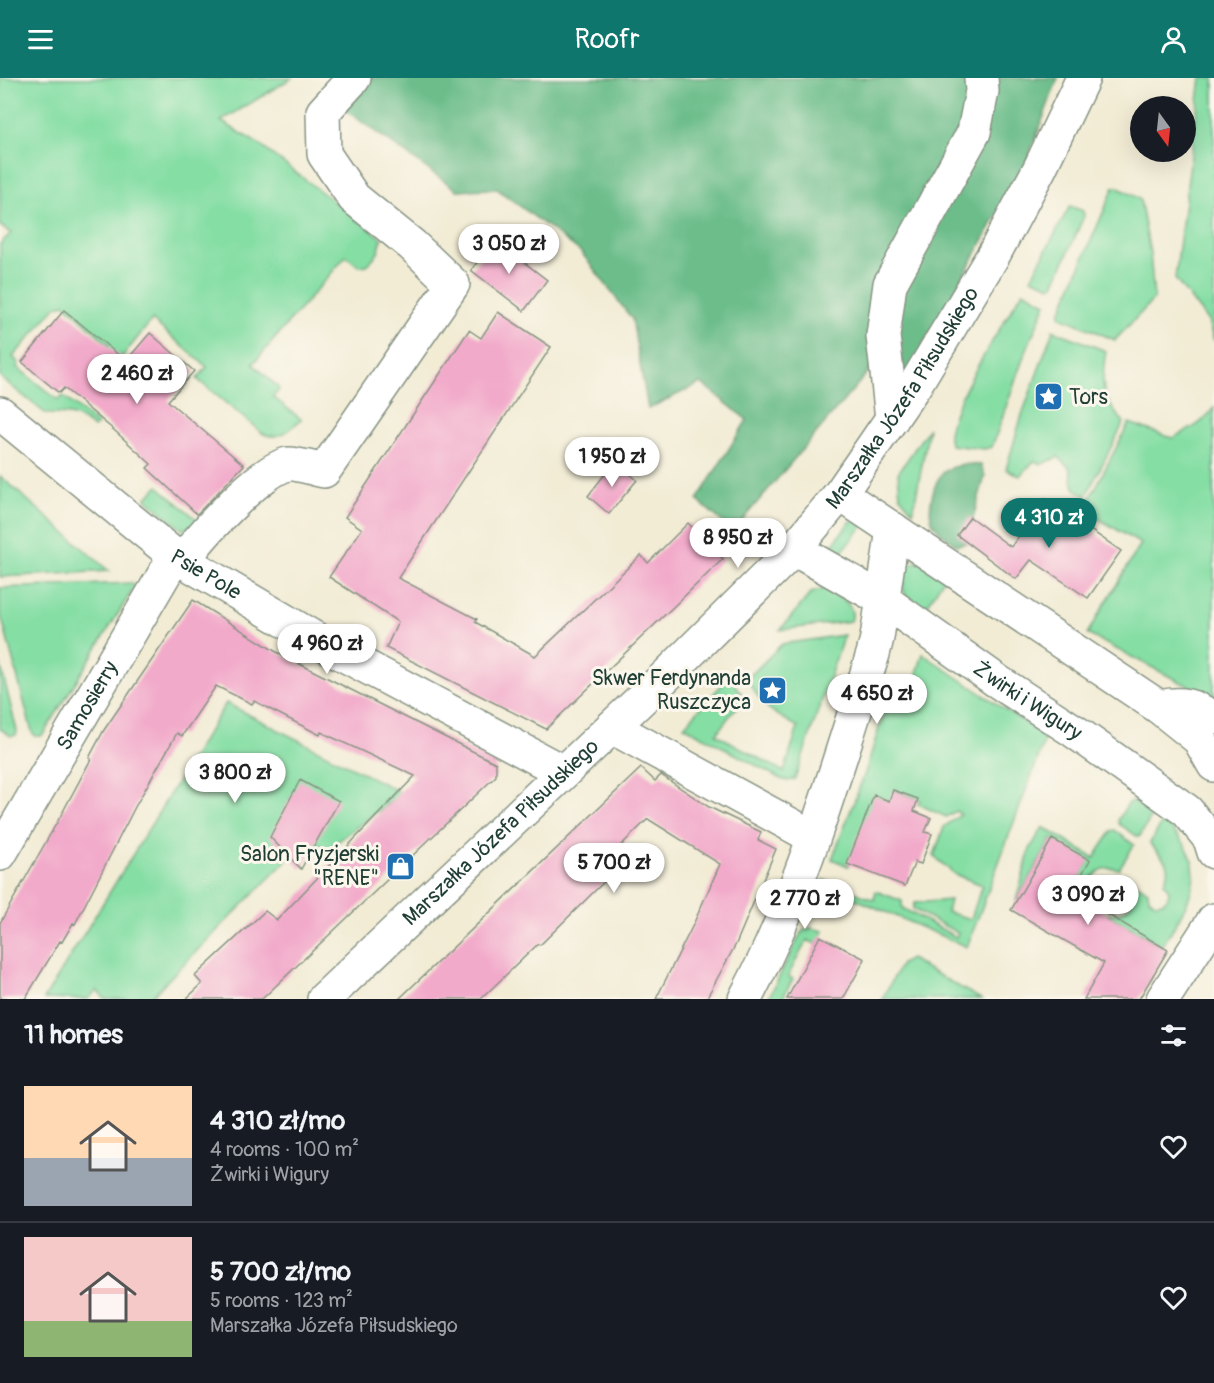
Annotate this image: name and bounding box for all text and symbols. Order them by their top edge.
icon: menu [24,23,57,56]
text: Roofr [574,23,640,56]
icon: person [1157,23,1190,56]
north arrow [1130,96,1196,162]
map controls [1130,96,1196,162]
pin: 3 050 zł [447,224,571,275]
text: 3 050 zł [472,231,546,256]
street label: Marszałka Józefa Piłsudskiego [820,282,985,515]
pin: 2 460 zł [75,354,199,405]
text: 2 460 zł [101,361,173,386]
place icon: Tors [1032,381,1064,413]
place label: Tors [1069,384,1108,411]
pin: 1 950 zł [550,437,674,488]
text: 1 950 zł [579,444,645,469]
pin: 4 310 zł [987,498,1111,549]
text: 4 310 zł [1015,505,1083,530]
pin: 8 950 zł [676,518,800,569]
text: 8 950 zł [704,525,772,550]
street label: Psie Pole [165,543,247,606]
pin: 4 960 zł [265,624,389,675]
text: 4 960 zł [291,631,363,656]
street label: Żwirki i Wigury [968,655,1087,747]
street label: Samosierry [51,656,124,756]
place label: Skwer Ferdynanda Ruszczyca [592,665,751,716]
place icon: Skwer Ferdynanda Ruszczyca [756,674,788,706]
pin: 4 650 zł [815,674,939,725]
text: 4 650 zł [841,681,913,706]
street label: Marszałka Józefa Piłsudskiego [397,733,605,932]
pin: 3 800 zł [173,753,297,804]
text: 3 800 zł [199,760,271,785]
place label: Salon Fryzjerski "RENE" [240,841,379,892]
pin: 5 700 zł [552,843,676,894]
shop icon: Salon Fryzjerski "RENE" [384,850,416,882]
text: 5 700 zł [578,850,650,875]
pin: 3 090 zł [1026,875,1150,926]
pin: 2 770 zł [743,879,867,930]
text: 3 090 zł [1052,882,1124,907]
text: 2 770 zł [770,886,840,911]
text: 11 homes [24,1019,123,1051]
icon: filters [1157,1019,1190,1052]
text: 4 310 zł/mo [210,1105,345,1137]
icon: home [72,1110,144,1182]
icon: heart [1157,1130,1190,1163]
text: 4 rooms · 100 m² [210,1137,359,1162]
text: Żwirki i Wigury [210,1162,329,1187]
text: 5 700 zł/mo [210,1256,351,1288]
icon: home [72,1261,144,1333]
icon: heart [1157,1281,1190,1314]
text: 5 rooms · 123 m² [210,1288,353,1313]
text: Marszałka Józefa Piłsudskiego [210,1313,458,1338]

